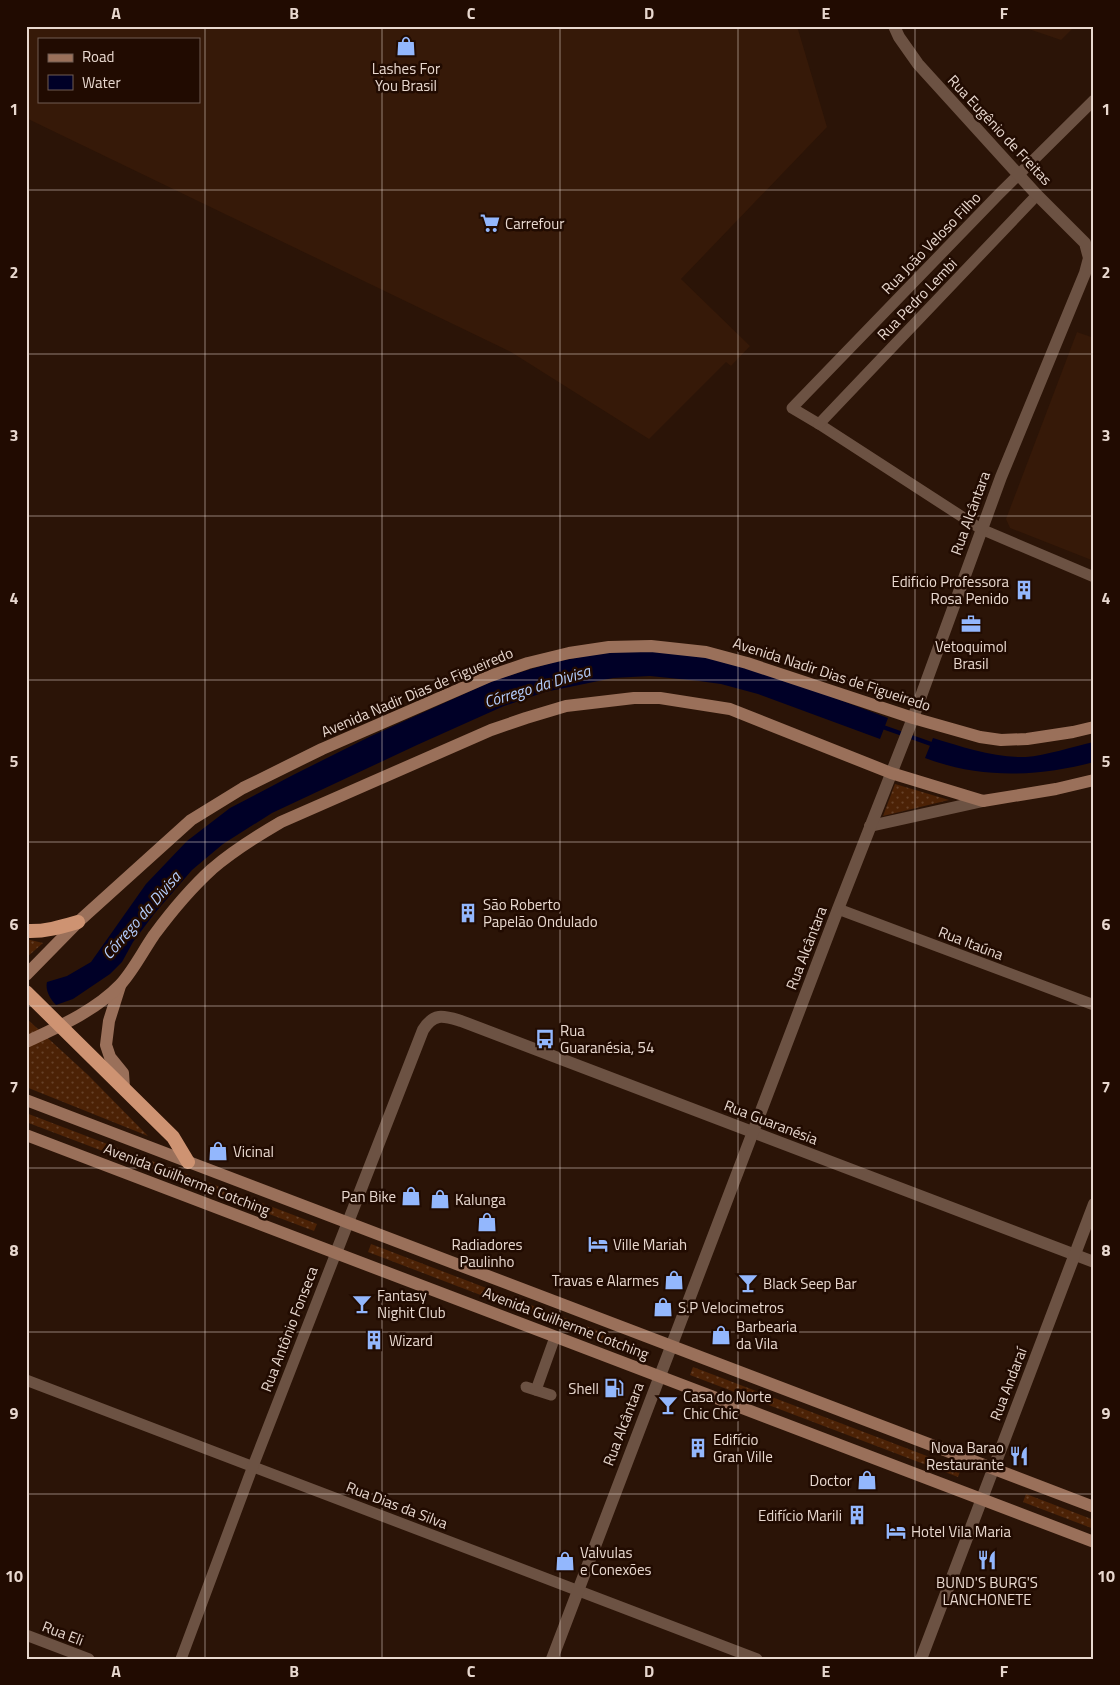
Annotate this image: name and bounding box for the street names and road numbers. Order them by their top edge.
street label: Rua Eugênio de Freitas [942,69,1058,191]
street label: Rua João Veloso Filho [876,186,986,300]
street label: Rua Pedro Lembi [872,253,962,345]
street label: Rua Alcântara [944,467,996,558]
street label: Avenida Nadir Dias de Figueiredo [730,631,934,717]
street label: Avenida Nadir Dias de Figueiredo [317,641,517,743]
street label: Rua Alcântara [780,902,833,993]
street label: Rua Itaúna [935,920,1007,966]
street label: Rua Guaranésia [721,1094,822,1151]
street label: Avenida Guilherme Cotching [101,1137,274,1221]
street label: Rua Antônio Fonseca [254,1262,324,1395]
street label: Avenida Guilherme Cotching [480,1281,653,1365]
street label: Rua Andaraí [984,1343,1033,1424]
street label: Rua Alcântara [597,1378,650,1469]
street label: Rua Dias da Silva [343,1475,452,1535]
street label: Rua Eli [39,1615,87,1651]

